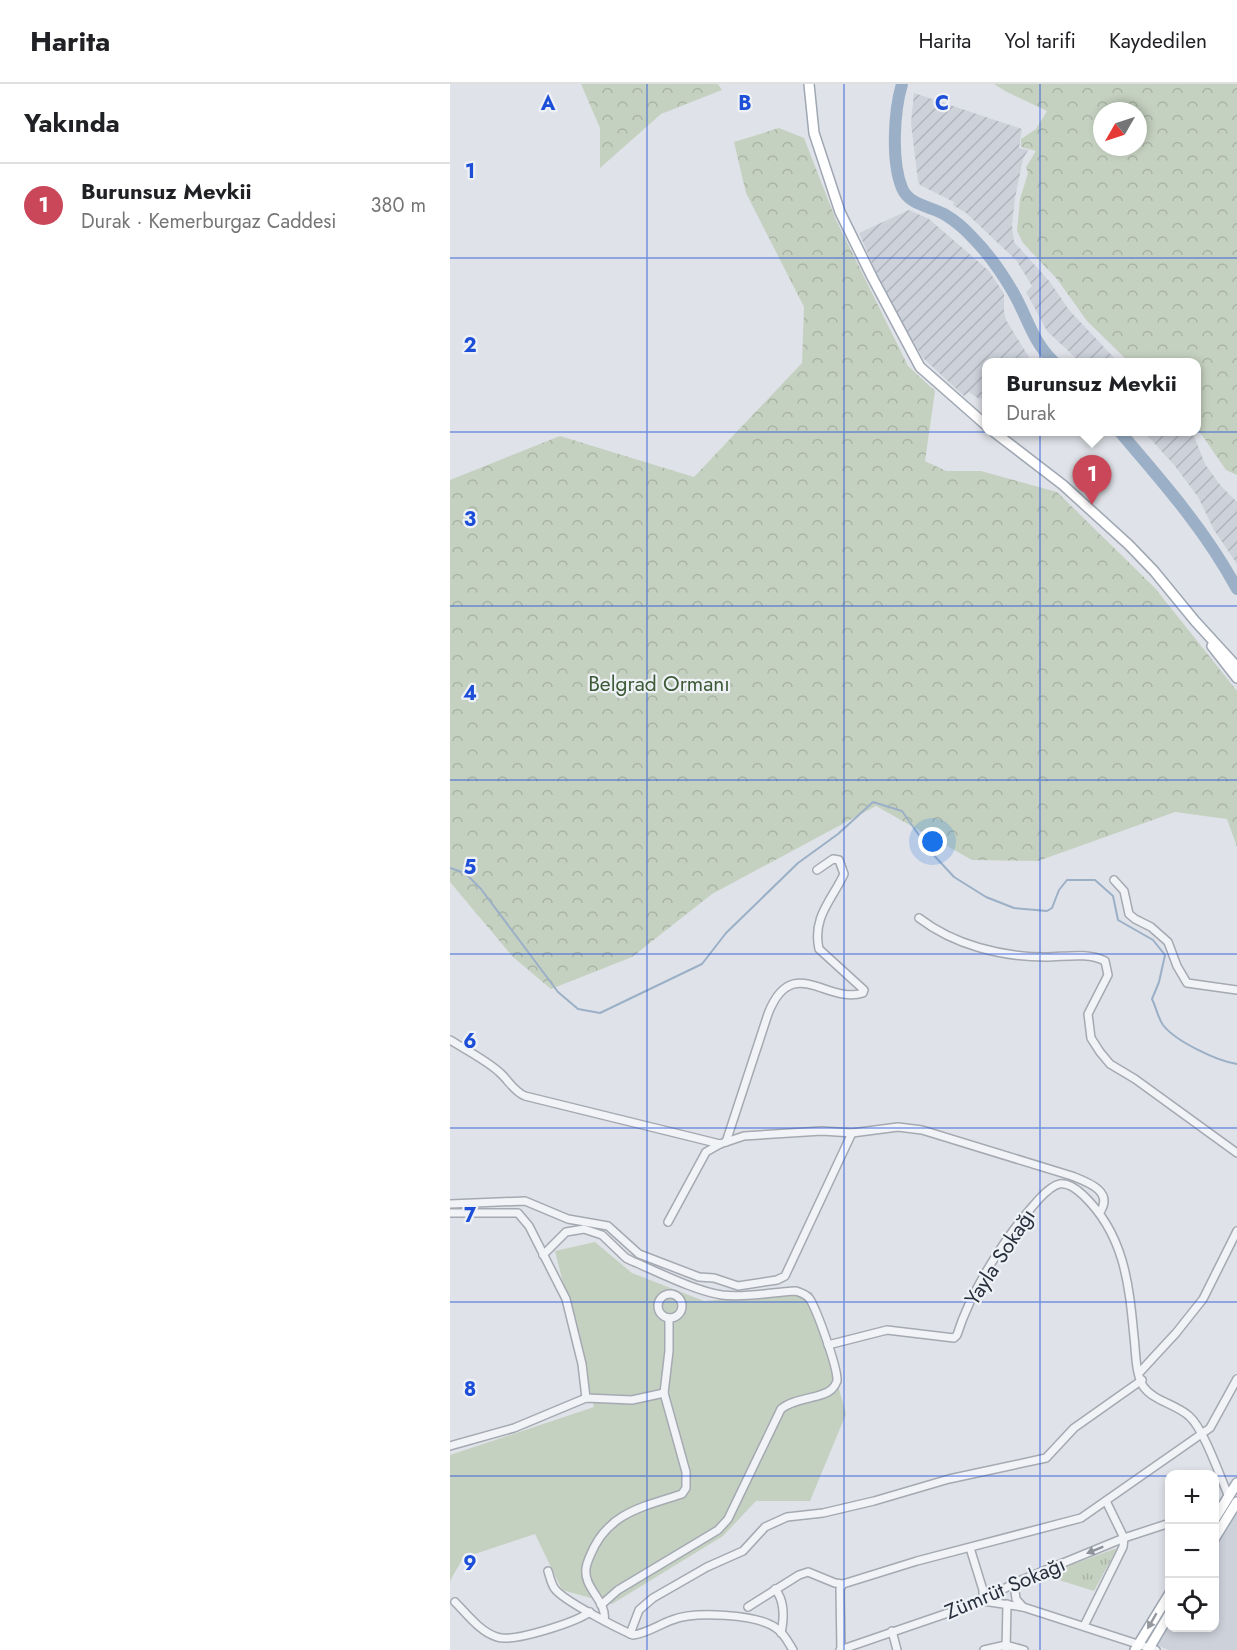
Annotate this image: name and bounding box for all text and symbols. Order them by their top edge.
text: Harita [30,21,110,62]
text: Harita [919,26,971,56]
text: Yol tarifi [1004,26,1076,56]
text: Kaydedilen [1109,26,1207,56]
text: A [540,89,556,118]
text: B [738,89,752,118]
text: C [935,89,949,118]
north arrow [1093,102,1147,156]
text: Yakında [24,104,120,142]
text: 1 [465,157,475,186]
text: Burunsuz Mevkii [81,175,252,207]
text: 1 [38,191,49,220]
text: 380 m [371,191,426,220]
text: Durak · Kemerburgaz Caddesi [81,207,337,236]
text: 2 [463,331,477,360]
popup [982,358,1201,436]
text: Burunsuz Mevkii [1006,367,1177,399]
text: Durak [1006,399,1056,428]
pin: 1 [1072,456,1112,505]
text: 3 [464,505,476,534]
park label: Belgrad Ormanı [588,669,730,699]
text: 4 [463,679,477,708]
your location [918,827,947,856]
text: 5 [464,853,477,882]
text: 6 [463,1027,477,1056]
text: 7 [464,1201,477,1230]
street label: Yayla Sokağı [957,1203,1043,1311]
text: 8 [464,1375,476,1404]
map controls [1165,1470,1219,1632]
button: + [1165,1470,1219,1524]
button: − [1165,1524,1219,1578]
one-way arrow [1085,1545,1103,1555]
text: 9 [463,1549,477,1578]
street label: Zümrüt Sokağı [940,1549,1070,1627]
button: locate [1165,1578,1219,1632]
one-way arrow [1147,1613,1158,1629]

